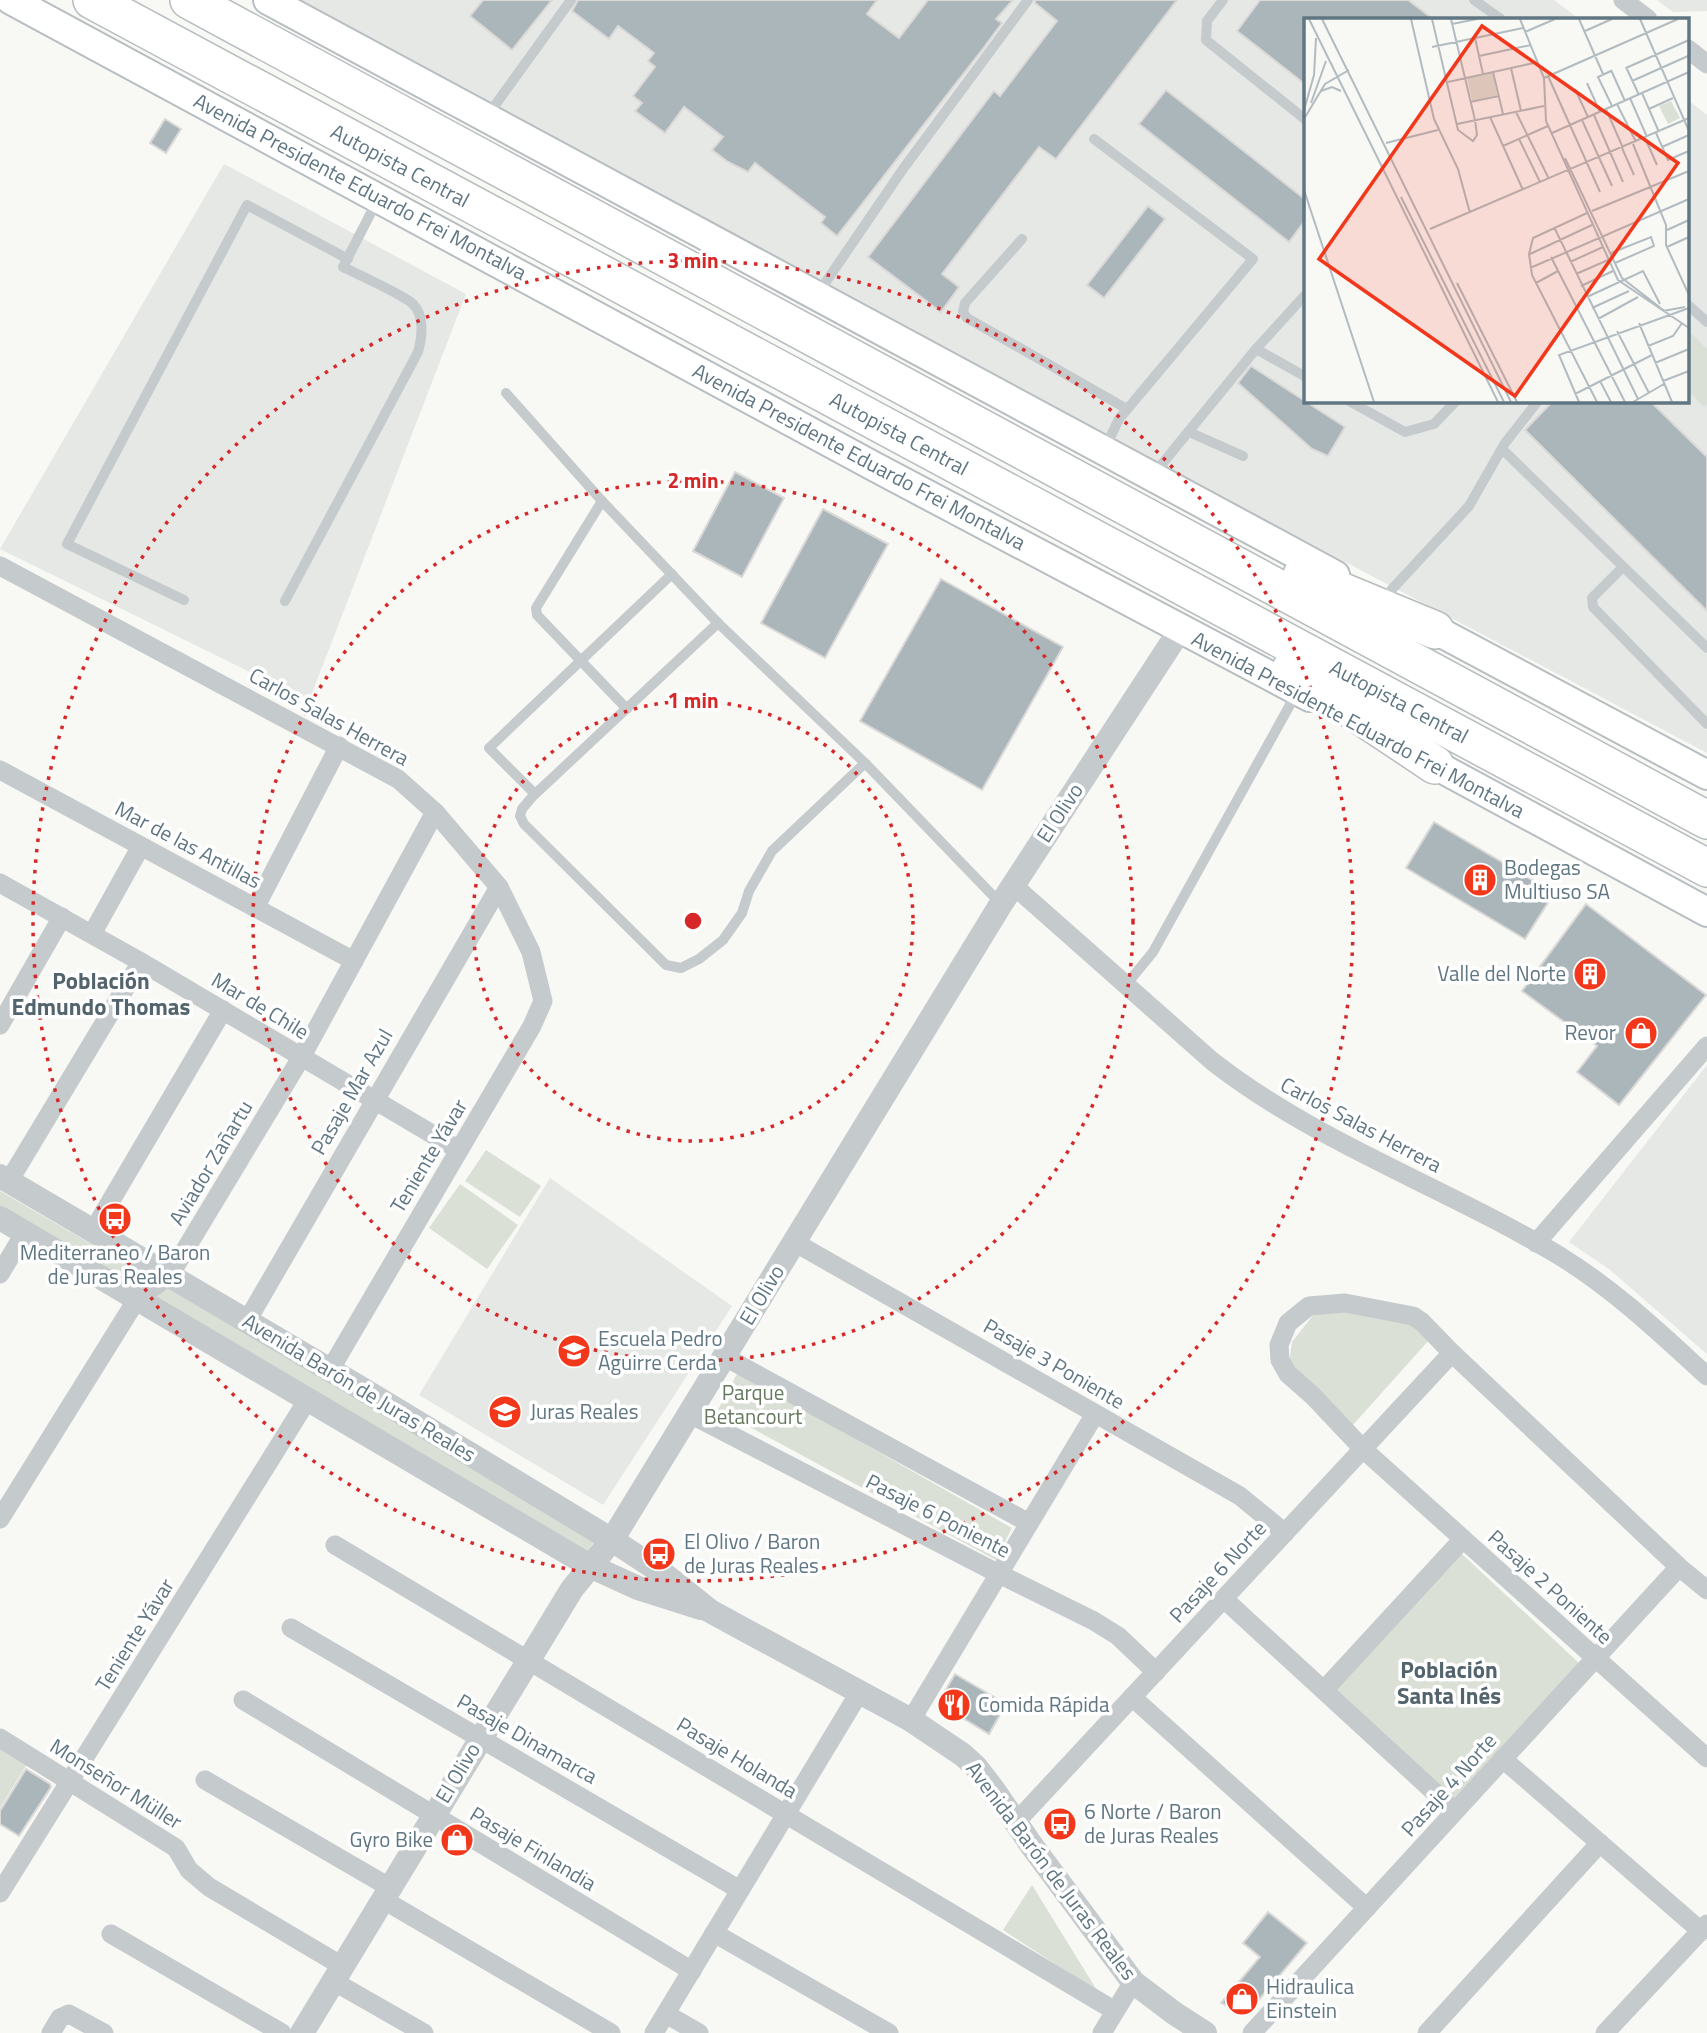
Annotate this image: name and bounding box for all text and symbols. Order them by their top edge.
inset map [1304,18,1690,402]
street label: Avenida Presidente Eduardo Frei Montalva [188,84,533,288]
street label: Autopista Central [325,115,476,215]
text: 3 min [667,244,719,276]
street label: Avenida Presidente Eduardo Frei Montalva [687,354,1032,558]
street label: Autopista Central [824,383,975,483]
text: 2 min [667,464,719,496]
street label: Avenida Presidente Eduardo Frei Montalva [1186,622,1531,826]
street label: Autopista Central [1324,651,1475,751]
street label: Carlos Salas Herrera [244,659,416,774]
text: 1 min [667,684,719,716]
street label: El Olivo [1028,776,1090,849]
street label: Mar de las Antillas [110,792,267,896]
place label: Bodegas Multiuso SA [1504,851,1610,907]
building icon: Bodegas Multiuso SA [1461,861,1499,899]
centre of rings [681,909,705,933]
building icon: Valle del Norte [1571,955,1609,993]
place label: Valle del Norte [1437,957,1566,989]
district label: Población Edmundo Thomas [12,963,191,1024]
street label: Mar de Chile [205,963,316,1047]
shop icon: Revor [1622,1014,1660,1052]
place label: Revor [1565,1016,1616,1048]
street label: Pasaje Mar Azul [302,1022,400,1161]
street label: Carlos Salas Herrera [1275,1068,1448,1180]
street label: Teniente Yávar [381,1092,475,1219]
street label: Aviador Zañartu [160,1094,260,1231]
bus stop icon: Mediterraneo / Baron de Juras Reales [96,1200,134,1238]
place label: Mediterraneo / Baron de Juras Reales [20,1236,210,1292]
street label: El Olivo [731,1258,792,1331]
street label: Avenida Barón de Juras Reales [237,1305,482,1470]
street label: Pasaje 3 Poniente [978,1310,1131,1417]
place label: Escuela Pedro Aguirre Cerda [598,1322,723,1378]
school or university icon: Escuela Pedro Aguirre Cerda [555,1332,593,1370]
park label: Parque Betancourt [704,1376,803,1432]
school or university icon: Juras Reales [486,1393,524,1431]
place label: Juras Reales [530,1395,639,1427]
street label: Pasaje 6 Poniente [861,1465,1016,1565]
street label: Pasaje 6 Norte [1161,1513,1273,1630]
street label: Pasaje 2 Poniente [1481,1521,1620,1651]
place label: El Olivo / Baron de Juras Reales [684,1525,820,1581]
bus stop icon: El Olivo / Baron de Juras Reales [640,1535,678,1573]
street label: Teniente Yávar [87,1572,182,1697]
district label: Población Santa Inés [1397,1652,1501,1713]
street label: Pasaje Dinamarca [451,1685,604,1792]
restaurant icon: Comida Rápida [935,1686,973,1724]
place label: Comida Rápida [978,1688,1110,1720]
street label: Pasaje Holanda [671,1708,805,1806]
street label: Pasaje 4 Norte [1393,1725,1504,1843]
street label: Monseñor Müller [44,1730,189,1837]
street label: El Olivo [427,1736,488,1809]
street label: Avenida Barón de Juras Reales [959,1754,1145,1987]
place label: 6 Norte / Baron de Juras Reales [1084,1795,1222,1851]
street label: Pasaje Finlandia [464,1798,603,1899]
bus stop icon: 6 Norte / Baron de Juras Reales [1041,1805,1079,1843]
shop icon: Gyro Bike [438,1821,476,1859]
place label: Gyro Bike [349,1823,433,1855]
place label: Hidraulica Einstein [1266,1970,1354,2026]
shop icon: Hidraulica Einstein [1223,1980,1261,2018]

